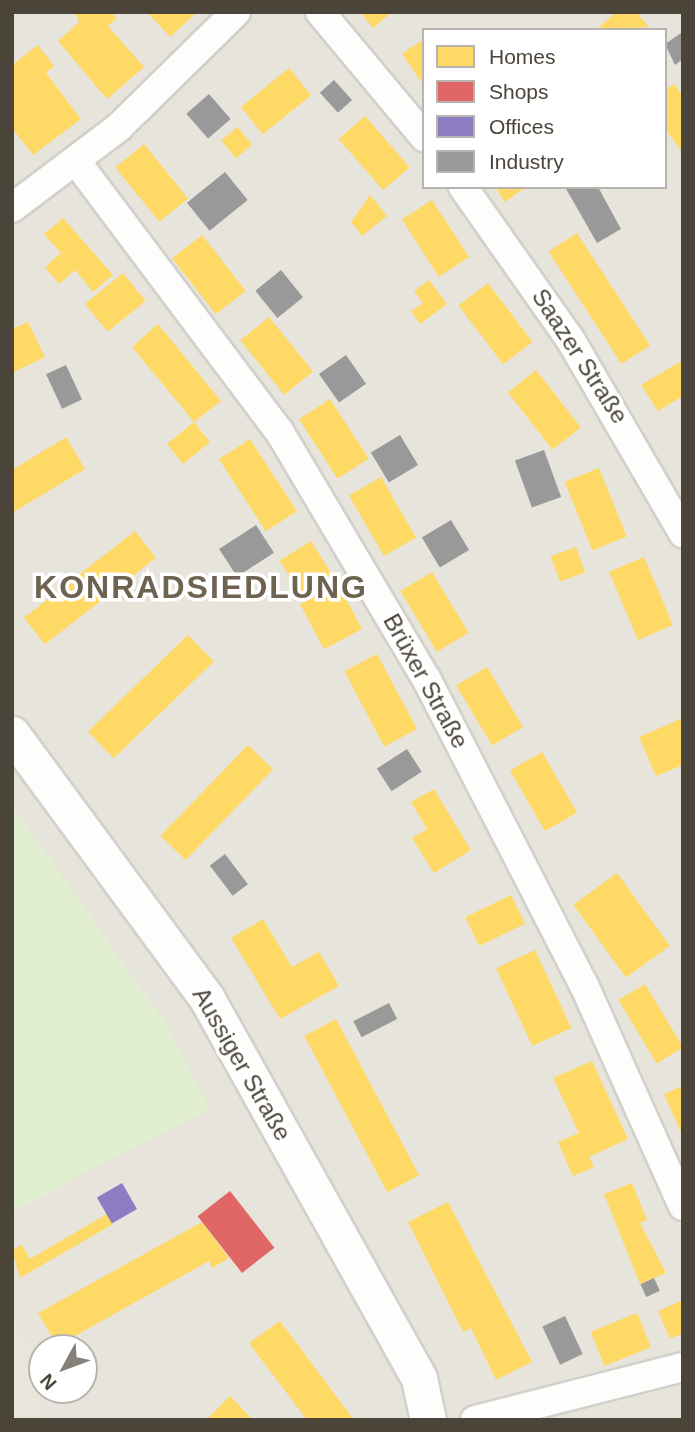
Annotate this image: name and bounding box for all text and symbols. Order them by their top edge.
legend [422,28,667,189]
text: Homes [489,45,556,68]
text: Shops [489,80,549,103]
text: Offices [489,115,554,138]
text: Industry [489,150,564,173]
street label: Saazer Straße [526,283,634,429]
district label: KONRADSIEDLUNG [36,568,366,606]
street label: Brüxer Straße [377,609,475,753]
street label: Aussiger Straße [187,982,297,1146]
north arrow [28,1334,98,1404]
text: N [36,1370,61,1394]

